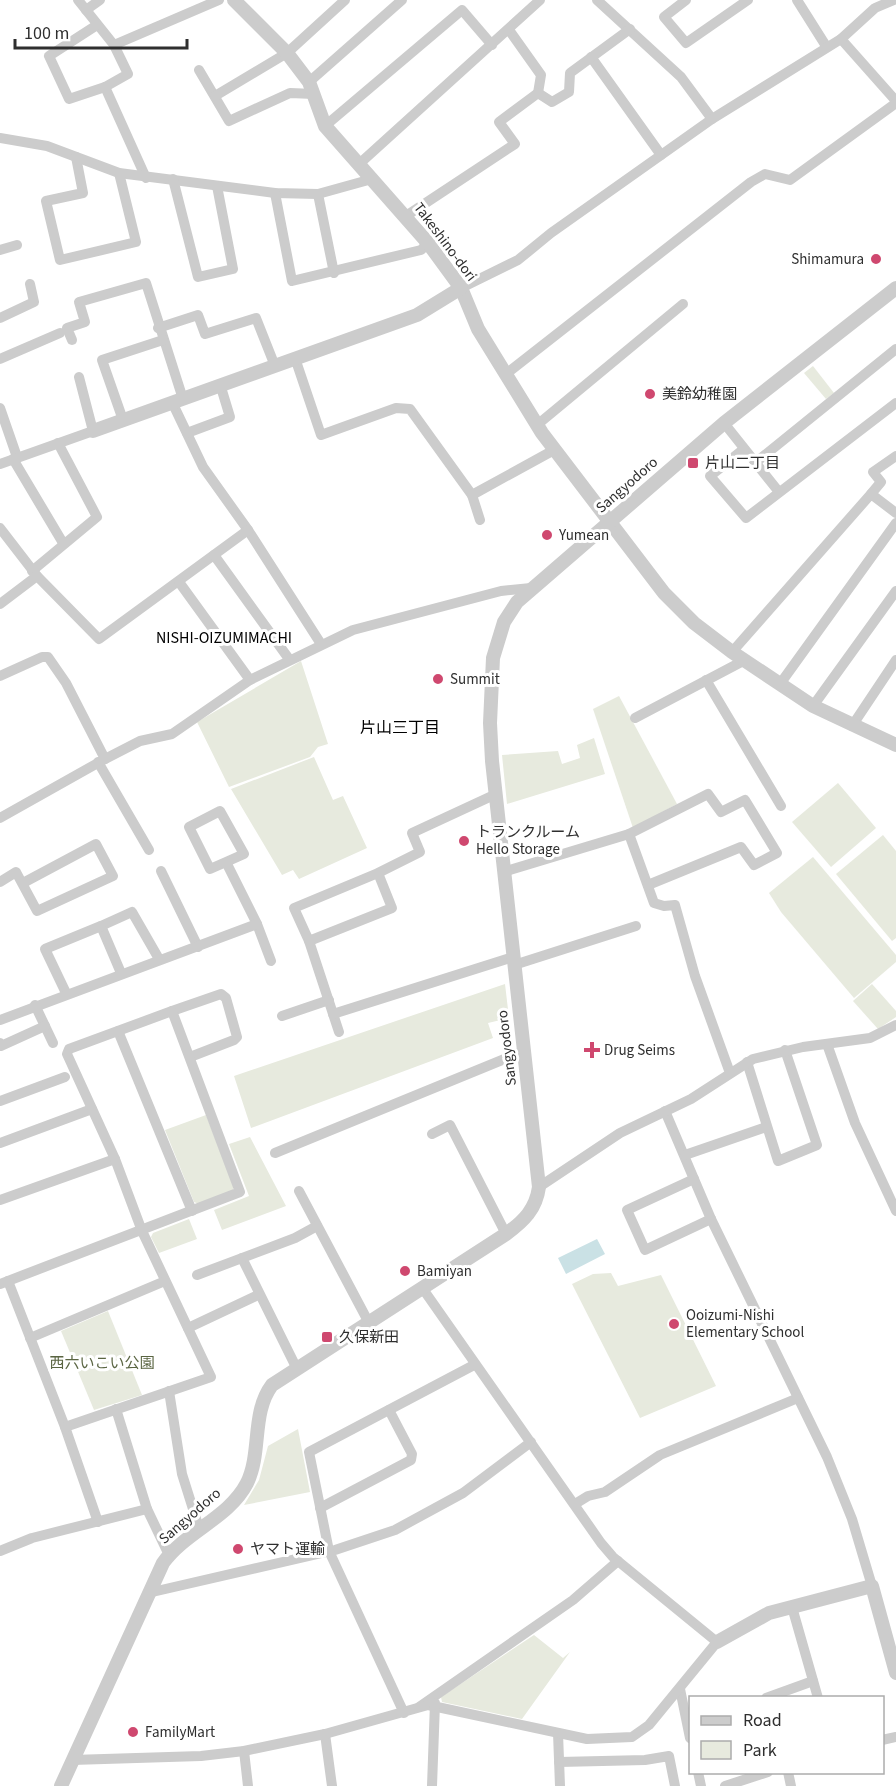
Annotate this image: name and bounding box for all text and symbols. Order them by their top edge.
scale bar [15,12,188,50]
text: 100 m [24,21,69,46]
street label: Takeshino-dori [408,198,482,286]
place label: Shimamura [791,249,864,270]
marker: Shimamura [869,252,883,266]
place label: 美鈴幼稚園 [662,384,737,405]
marker: 美鈴幼稚園 [643,387,657,401]
street label: Sangyodoro [591,452,663,518]
place label: 片山二丁目 [705,453,780,474]
marker: 片山二丁目 [686,456,700,470]
place label: Yumean [558,525,609,546]
marker: Yumean [540,528,554,542]
district label: NISHI-OIZUMIMACHI [156,627,292,649]
place label: Summit [450,669,500,690]
marker: Summit [431,672,445,686]
district label: 片山三丁目 [360,717,440,739]
place label: トランクルーム Hello Storage [476,822,580,860]
marker: トランクルーム Hello Storage [457,834,471,848]
street label: Sangyodoro [492,1009,522,1087]
place label: Drug Seims [604,1040,675,1061]
marker: Drug Seims [585,1043,599,1057]
place label: Bamiyan [417,1261,472,1282]
marker: Bamiyan [398,1264,412,1278]
place label: Ooizumi-Nishi Elementary School [686,1305,804,1343]
marker: Ooizumi-Nishi Elementary School [667,1317,681,1331]
place label: 久保新田 [339,1327,399,1348]
marker: 久保新田 [320,1330,334,1344]
park label: 西六いこい公園 [49,1353,155,1374]
street label: Sangyodoro [154,1483,226,1549]
place label: ヤマト運輸 [250,1539,325,1560]
marker: ヤマト運輸 [231,1542,245,1556]
legend [689,1696,884,1774]
text: Road [743,1708,782,1733]
place label: FamilyMart [145,1722,215,1743]
marker: FamilyMart [126,1725,140,1739]
text: Park [743,1738,777,1763]

